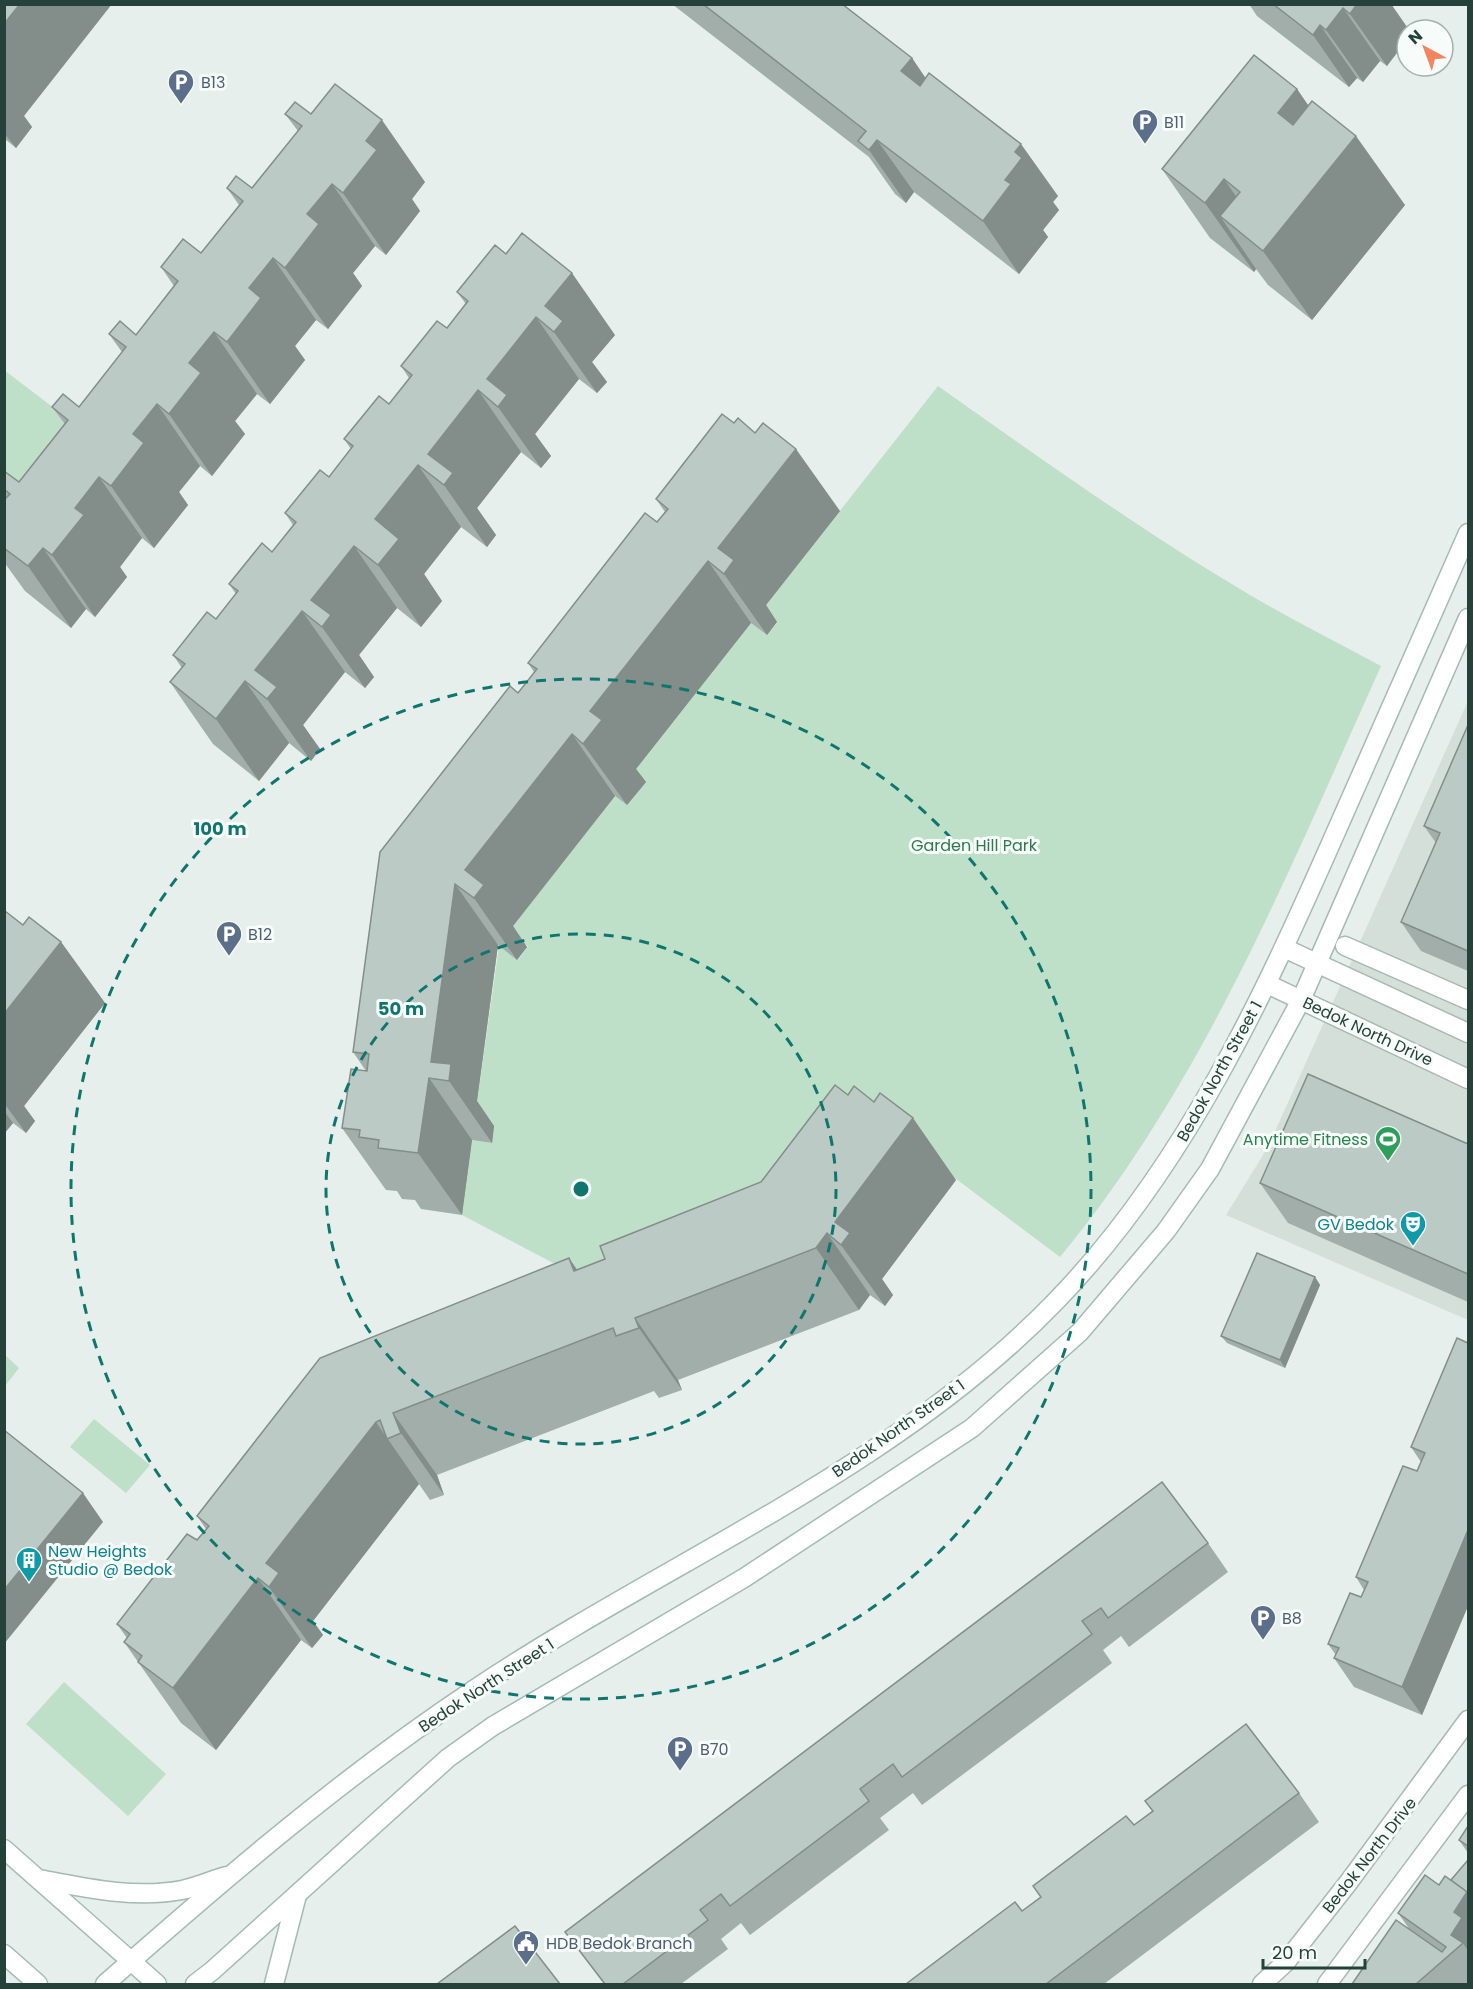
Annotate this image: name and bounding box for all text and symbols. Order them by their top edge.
north arrow [1395,18,1455,78]
text: N [1403,24,1428,50]
parking icon: B13 [166,67,196,105]
place label: B13 [201,71,225,94]
parking icon: B11 [1130,107,1160,145]
place label: B11 [1164,111,1184,134]
text: 100 m [193,816,247,841]
park label: Garden Hill Park [911,834,1038,857]
parking icon: B12 [214,919,244,957]
place label: B12 [248,923,272,946]
street label: Bedok North Drive [1299,991,1437,1072]
text: 50 m [378,996,424,1021]
street label: Bedok North Street 1 [1171,997,1268,1146]
sports icon: Anytime Fitness [1373,1124,1403,1162]
place label: Anytime Fitness [1243,1128,1368,1151]
centre of rings [571,1179,591,1199]
theatre icon: GV Bedok [1398,1209,1428,1247]
place label: GV Bedok [1317,1213,1395,1236]
street label: Bedok North Street 1 [827,1374,969,1483]
place label: New Heights Studio @ Bedok [48,1540,173,1581]
building icon: New Heights Studio @ Bedok [14,1545,44,1583]
parking icon: B8 [1248,1603,1278,1641]
place label: B8 [1282,1607,1302,1630]
street label: Bedok North Street 1 [414,1633,559,1738]
parking icon: B70 [665,1734,695,1772]
place label: B70 [700,1738,729,1761]
street label: Bedok North Drive [1317,1793,1422,1918]
public building icon: HDB Bedok Branch [511,1928,541,1966]
place label: HDB Bedok Branch [546,1932,693,1955]
scale bar [1263,1932,1365,1970]
text: 20 m [1272,1940,1317,1965]

